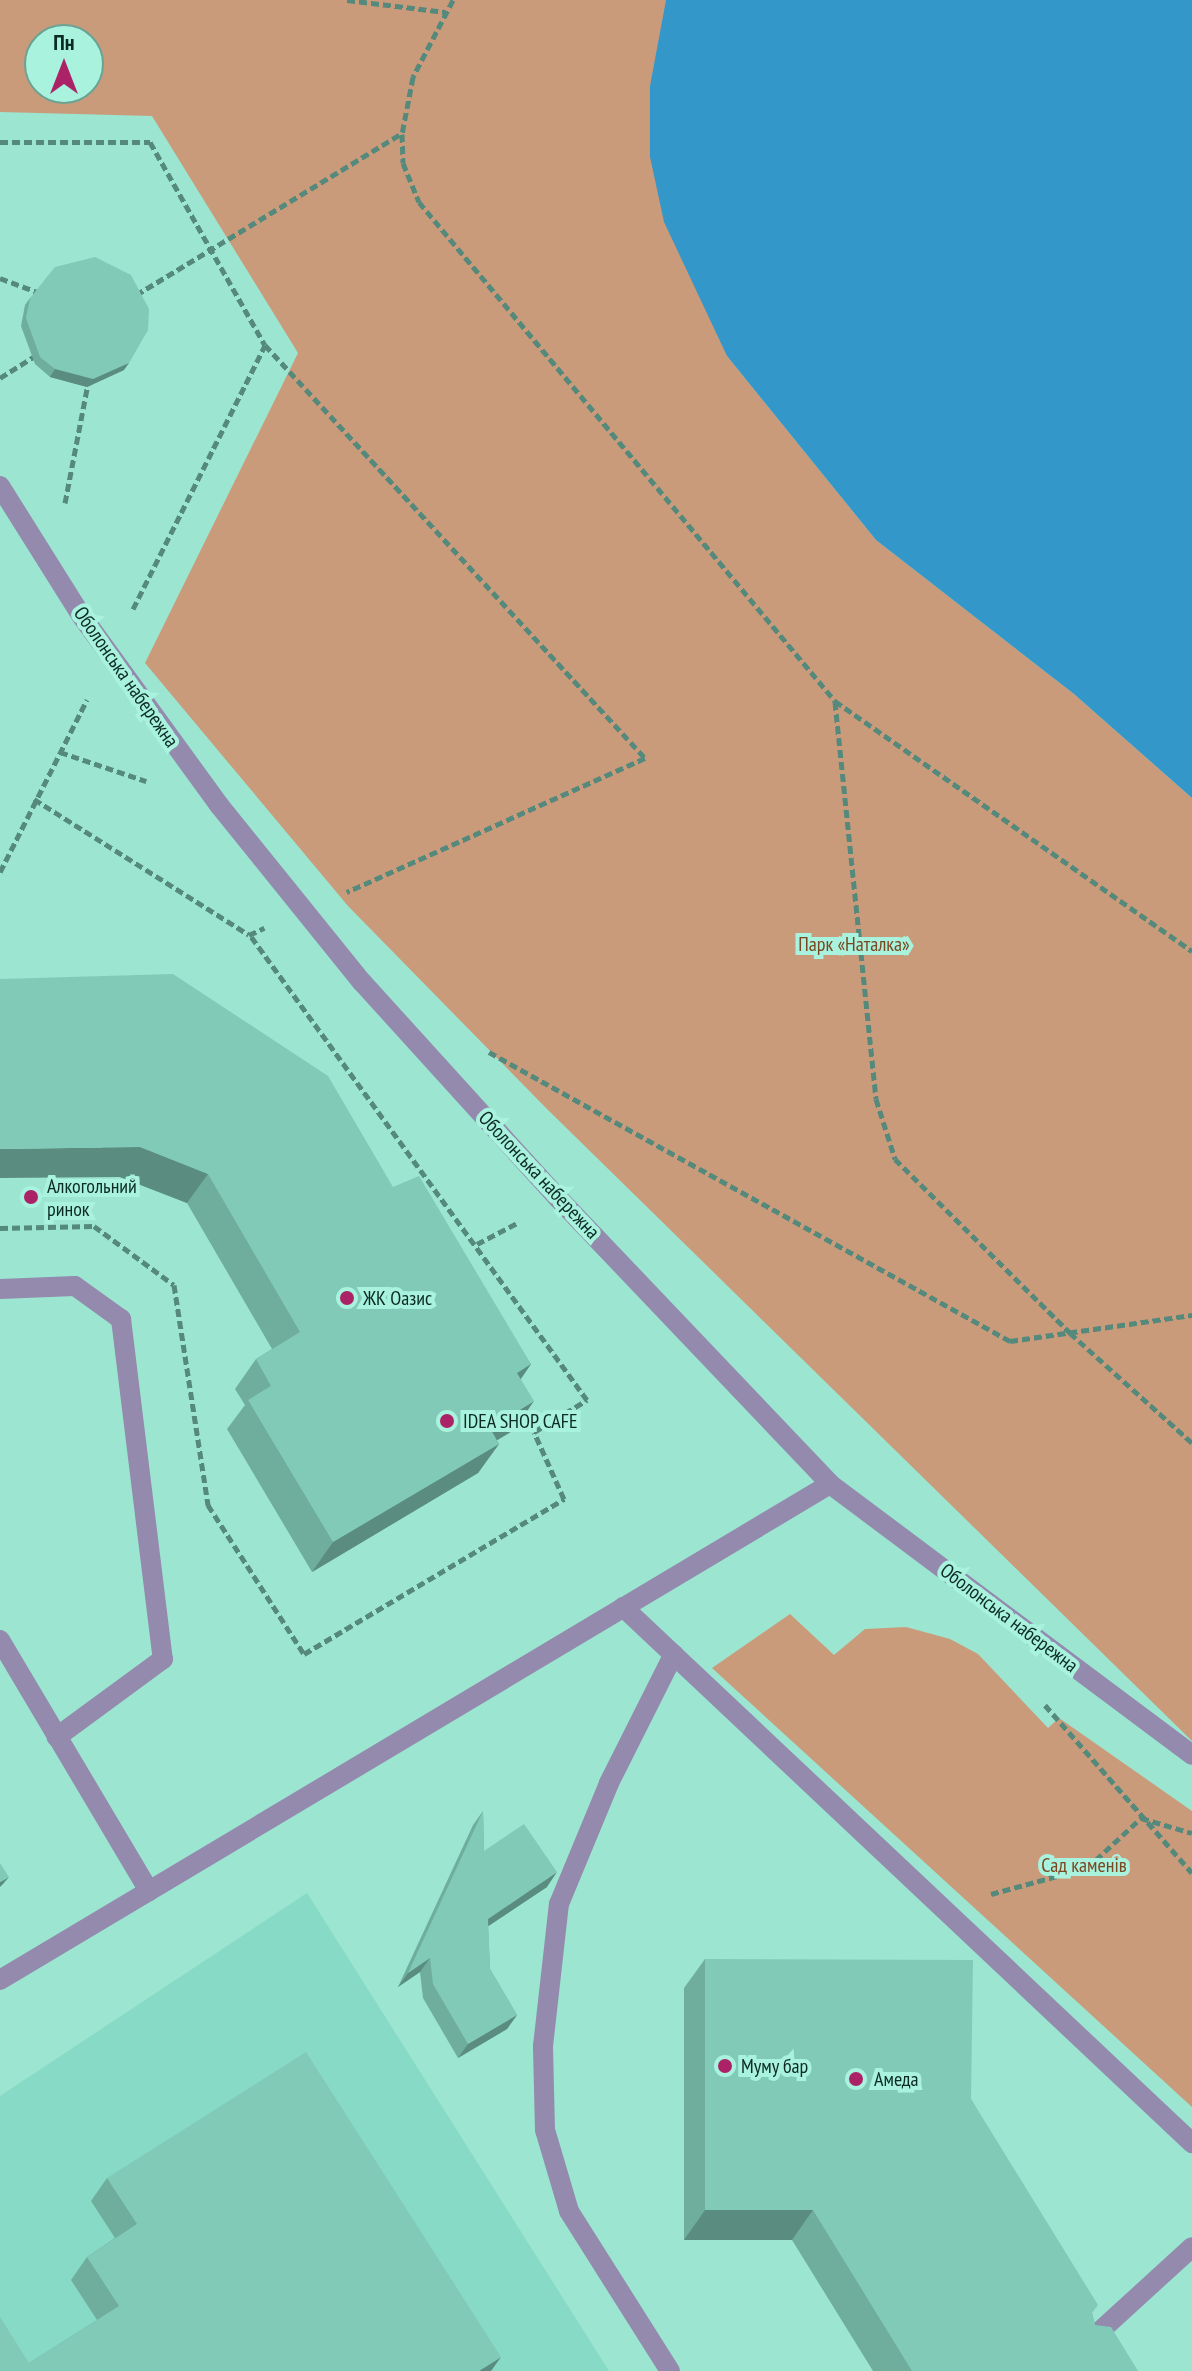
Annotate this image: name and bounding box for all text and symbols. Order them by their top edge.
north arrow [24,24,104,104]
text: Пн [53,28,75,56]
street label: Оболонська набережна [69,602,183,752]
park label: Парк «Наталка» [798,932,910,956]
street label: Оболонська набережна [474,1106,604,1244]
place label: Алкогольний ринок [47,1174,137,1221]
marker: Алкогольний ринок [22,1188,40,1206]
place label: ЖК Оазис [363,1286,432,1310]
marker: ЖК Оазис [338,1289,356,1307]
place label: IDEA SHOP CAFE [463,1409,579,1433]
marker: IDEA SHOP CAFE [438,1412,456,1430]
street label: Оболонська набережна [935,1558,1083,1678]
park label: Сад каменів [1041,1853,1127,1877]
place label: Муму бар [741,2054,809,2078]
marker: Муму бар [716,2057,734,2075]
place label: Амеда [874,2067,919,2091]
marker: Амеда [845,2068,867,2090]

